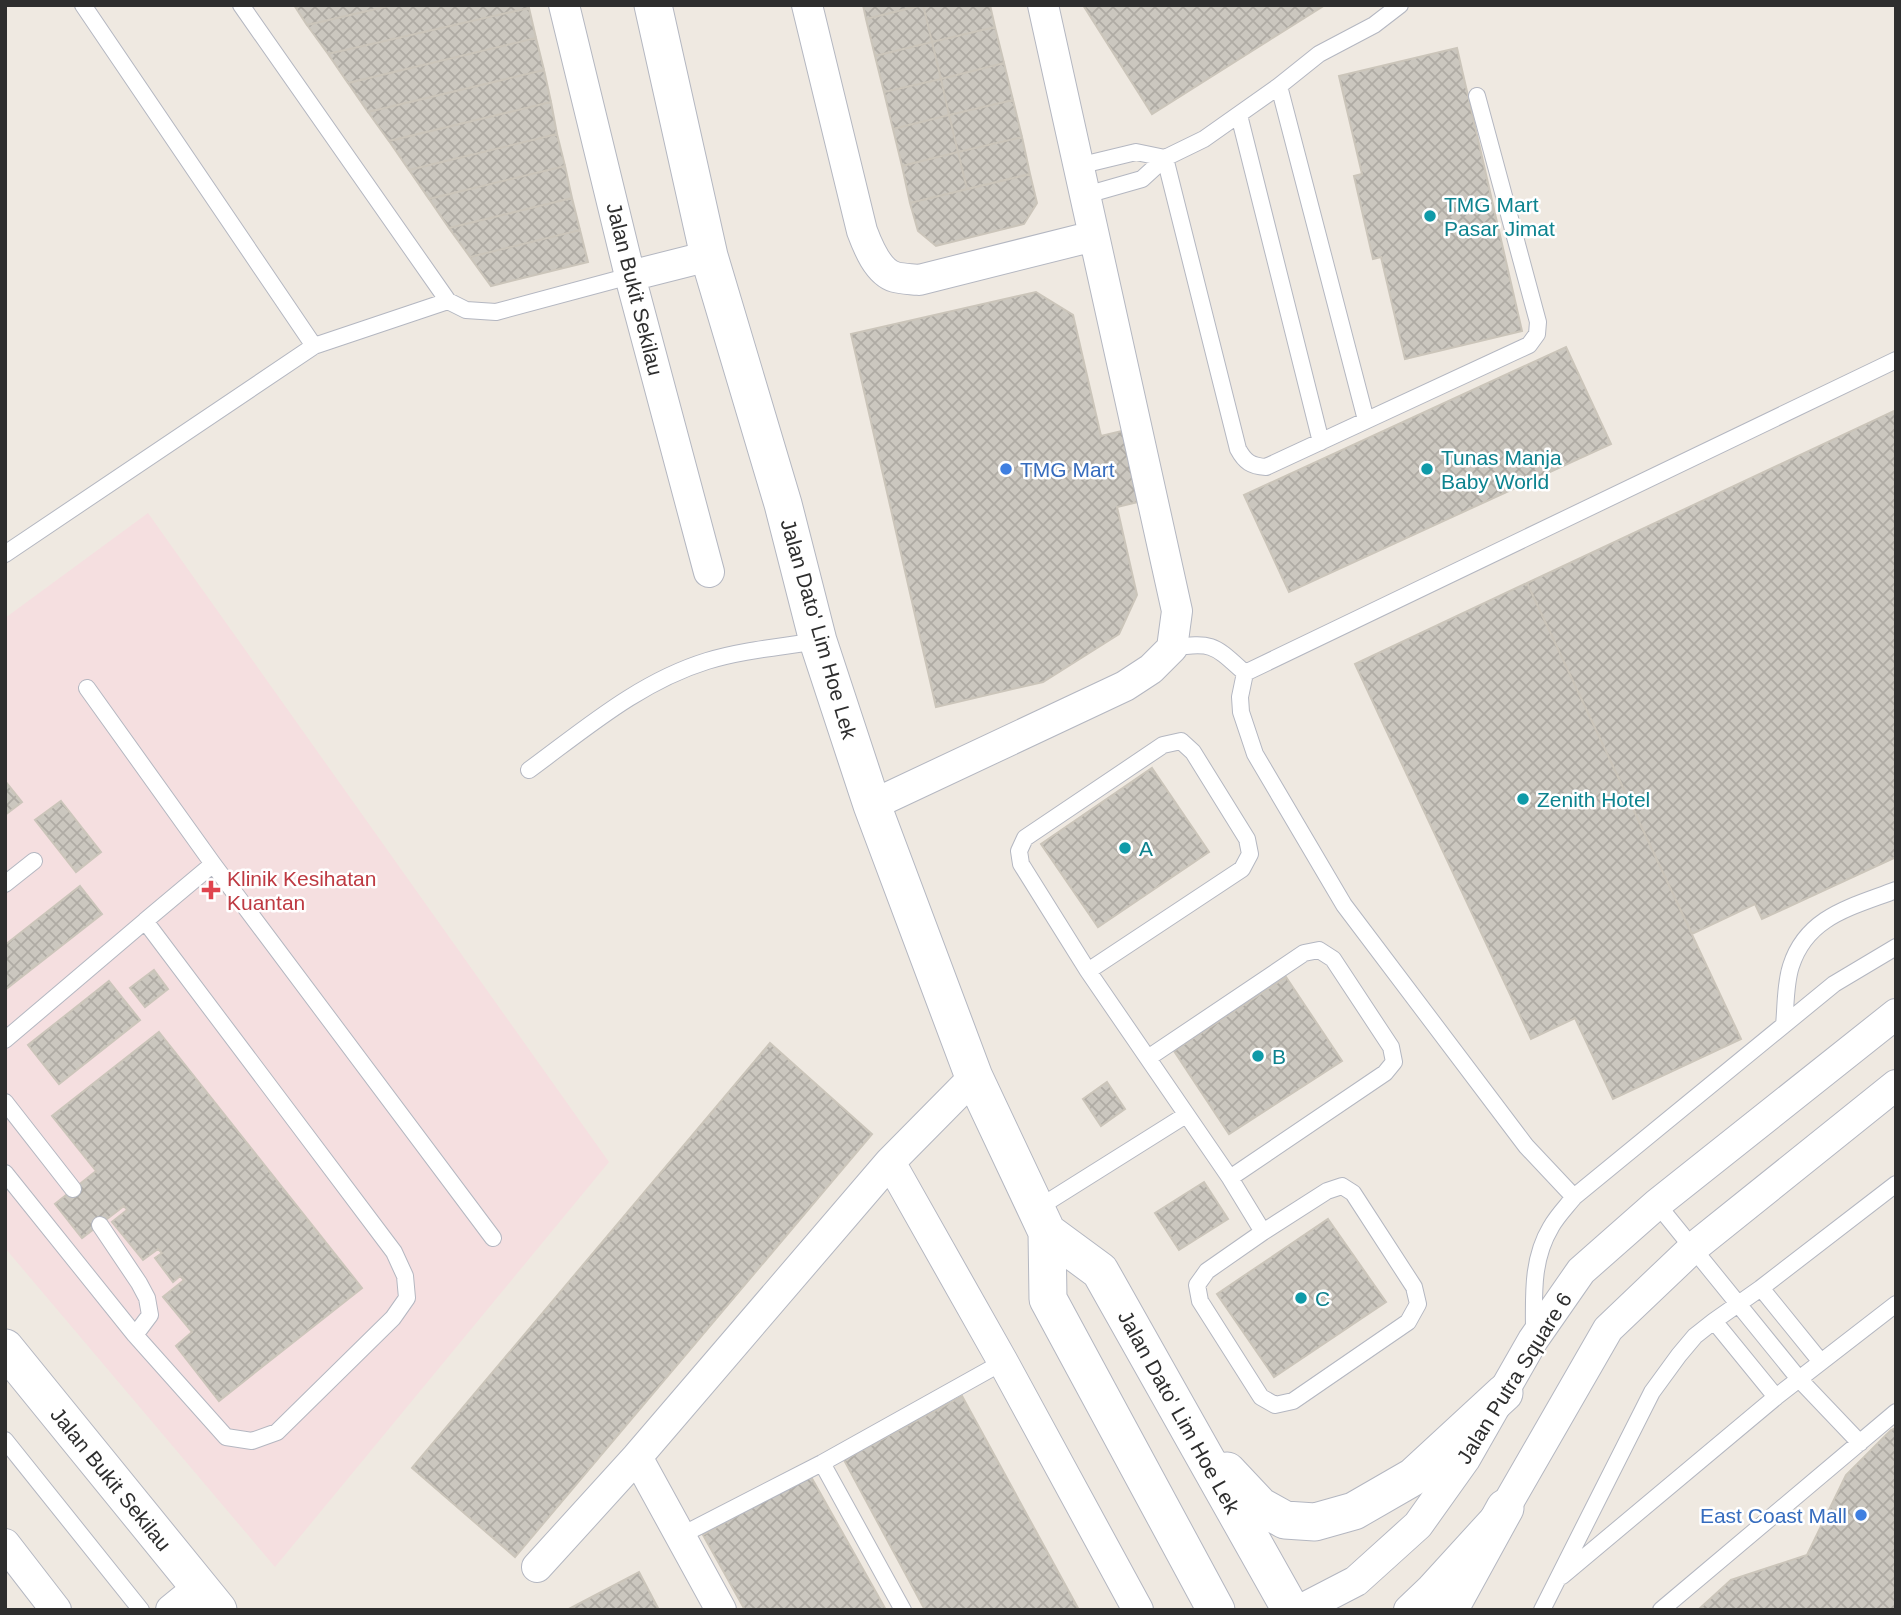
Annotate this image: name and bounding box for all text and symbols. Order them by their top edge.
place label: TMG Mart Pasar Jimat [1444,193,1555,240]
street label: Jalan Bukit Sekilau [602,200,668,378]
marker: TMG Mart Pasar Jimat [1422,208,1438,224]
place label: Tunas Manja Baby World [1441,446,1562,493]
place label: TMG Mart [1020,458,1115,481]
marker: TMG Mart [998,461,1014,477]
marker: Tunas Manja Baby World [1419,461,1435,477]
street label: Jalan Dato' Lim Hoe Lek [777,516,862,742]
place label: Zenith Hotel [1537,788,1650,811]
marker: Zenith Hotel [1515,791,1531,807]
place label: A [1139,837,1153,860]
marker: A [1117,840,1133,856]
place label: Klinik Kesihatan Kuantan [227,867,376,914]
marker: Klinik Kesihatan Kuantan [201,880,221,900]
place label: B [1272,1045,1286,1068]
marker: B [1250,1048,1266,1064]
place label: C [1315,1287,1330,1310]
street label: Jalan Putra Square 6 [1452,1288,1576,1468]
marker: C [1293,1290,1309,1306]
street label: Jalan Dato' Lim Hoe Lek [1114,1307,1245,1518]
street label: Jalan Bukit Sekilau [46,1403,176,1555]
place label: East Coast Mall [1700,1504,1847,1527]
marker: East Coast Mall [1853,1507,1869,1523]

